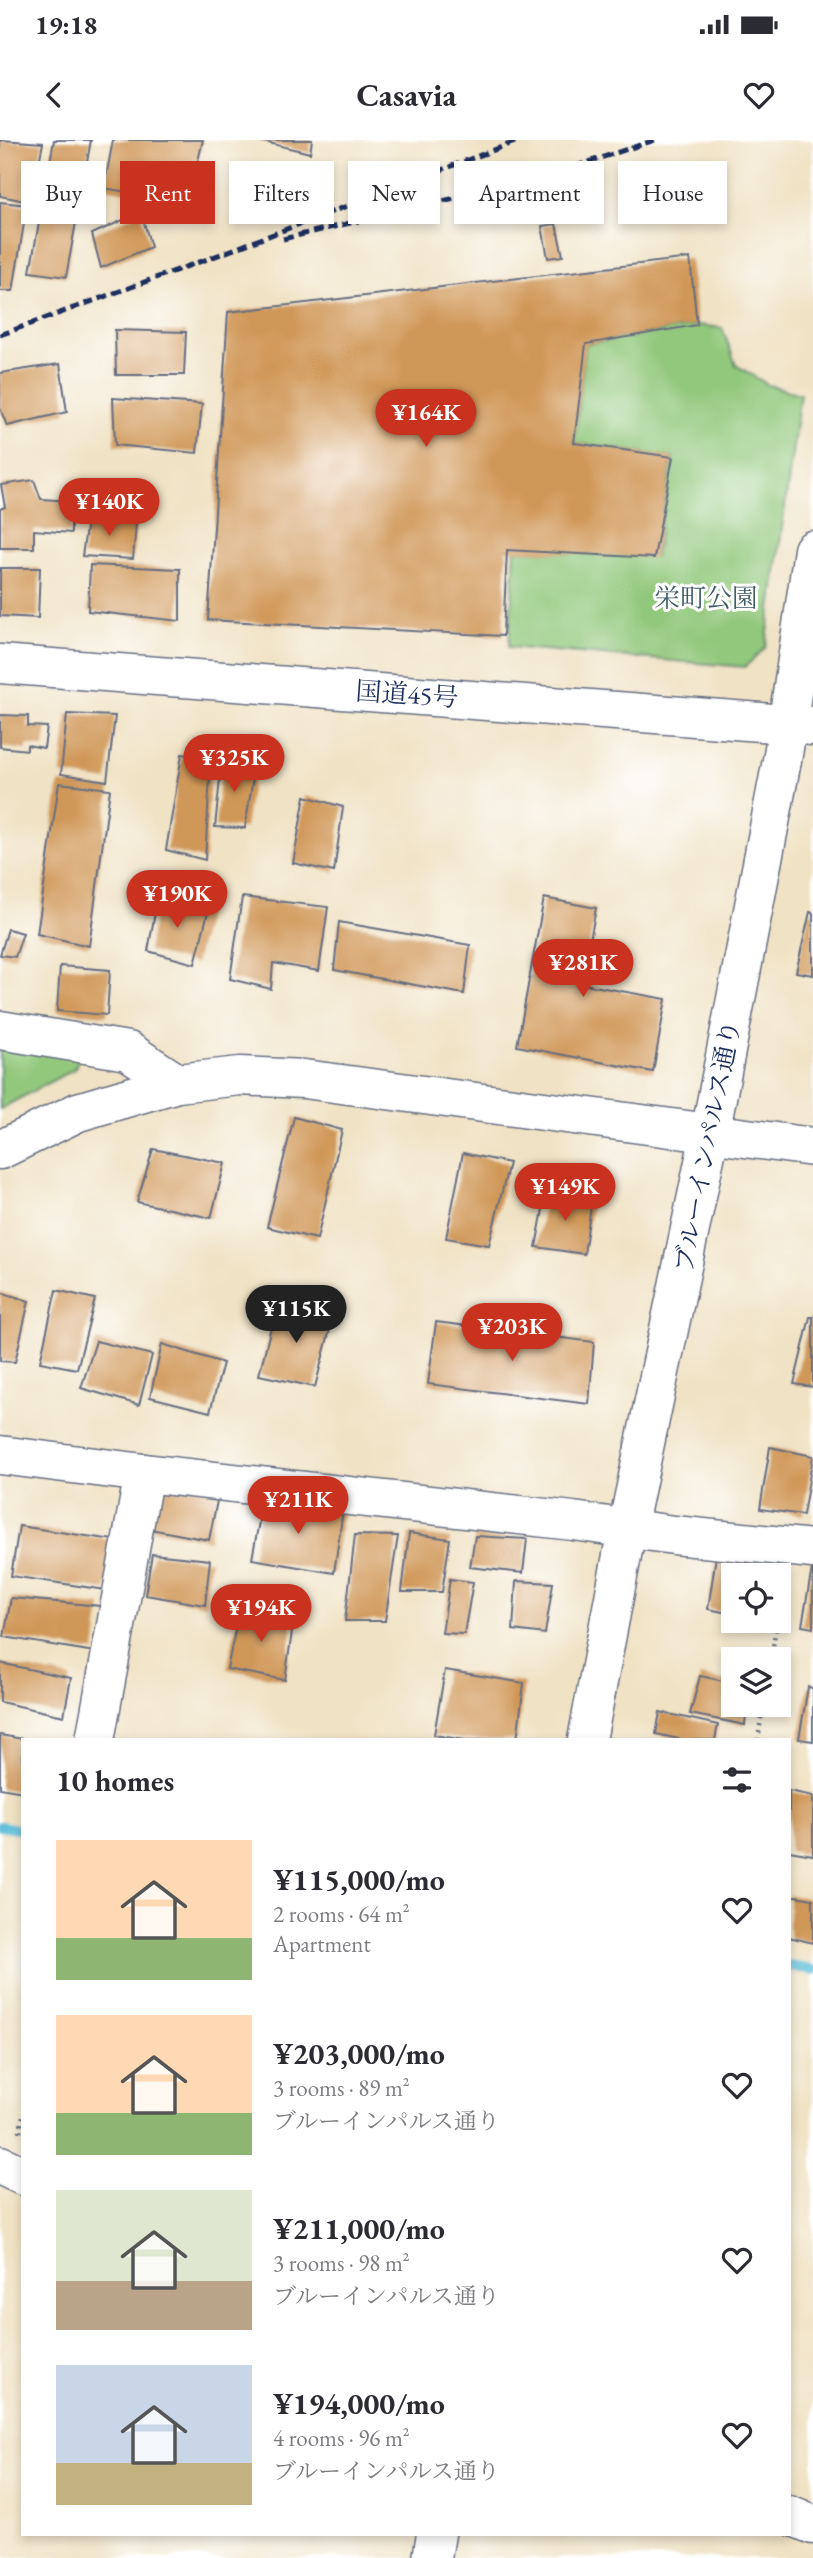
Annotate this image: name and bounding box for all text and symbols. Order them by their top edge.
text: 19:18 [35,8,97,42]
text: Casavia [357,74,457,116]
icon: back [35,76,73,114]
icon: heart [740,76,778,114]
chip: Buy [21,161,106,224]
chip: Rent [120,161,215,224]
chip: Filters [229,161,334,224]
chip: New [348,161,440,224]
chip: Apartment [454,161,604,224]
chip: House [618,161,727,224]
pin: ¥164K [377,390,475,449]
text: ¥164K [391,397,461,427]
pin: ¥140K [60,478,158,538]
text: ¥140K [74,486,144,516]
park label: 栄町公園 [654,581,758,615]
street label: 国道45号 [354,673,460,715]
pin: ¥325K [185,734,283,794]
text: ¥325K [199,742,269,772]
pin: ¥190K [128,870,226,930]
text: ¥190K [142,878,212,908]
pin: ¥281K [534,940,632,999]
text: ¥281K [548,947,618,977]
street label: ブルーインパルス通り [666,1017,748,1275]
pin: ¥149K [516,1164,614,1223]
text: ¥149K [530,1171,600,1201]
pin: ¥115K [247,1286,345,1345]
text: ¥115K [261,1293,331,1323]
pin: ¥203K [463,1304,561,1363]
text: ¥203K [477,1311,547,1341]
pin: ¥211K [249,1476,347,1536]
text: ¥211K [263,1484,333,1514]
map controls [721,1563,791,1717]
button: locate [721,1563,791,1633]
pin: ¥194K [212,1584,310,1644]
text: ¥194K [226,1592,296,1622]
button: layers [721,1647,791,1717]
text: 10 homes [56,1761,174,1800]
icon: filters [718,1761,756,1799]
text: ¥115,000/mo [273,1860,445,1899]
icon: home [112,1868,196,1952]
icon: heart [718,1891,756,1929]
text: 2 rooms · 64 m² [273,1899,410,1929]
text: Apartment [273,1929,371,1959]
text: ¥203,000/mo [273,2034,445,2073]
icon: home [112,2043,196,2127]
icon: heart [718,2066,756,2104]
text: 3 rooms · 89 m² [273,2073,410,2103]
text: ブルーインパルス通り [273,2106,500,2136]
text: ¥211,000/mo [273,2209,445,2248]
icon: home [112,2218,196,2302]
icon: heart [718,2241,756,2279]
text: 3 rooms · 98 m² [273,2248,410,2278]
text: ブルーインパルス通り [273,2281,500,2311]
text: ¥194,000/mo [273,2384,445,2423]
icon: home [112,2393,196,2477]
icon: heart [718,2416,756,2454]
text: 4 rooms · 96 m² [273,2423,410,2453]
text: ブルーインパルス通り [273,2456,500,2486]

